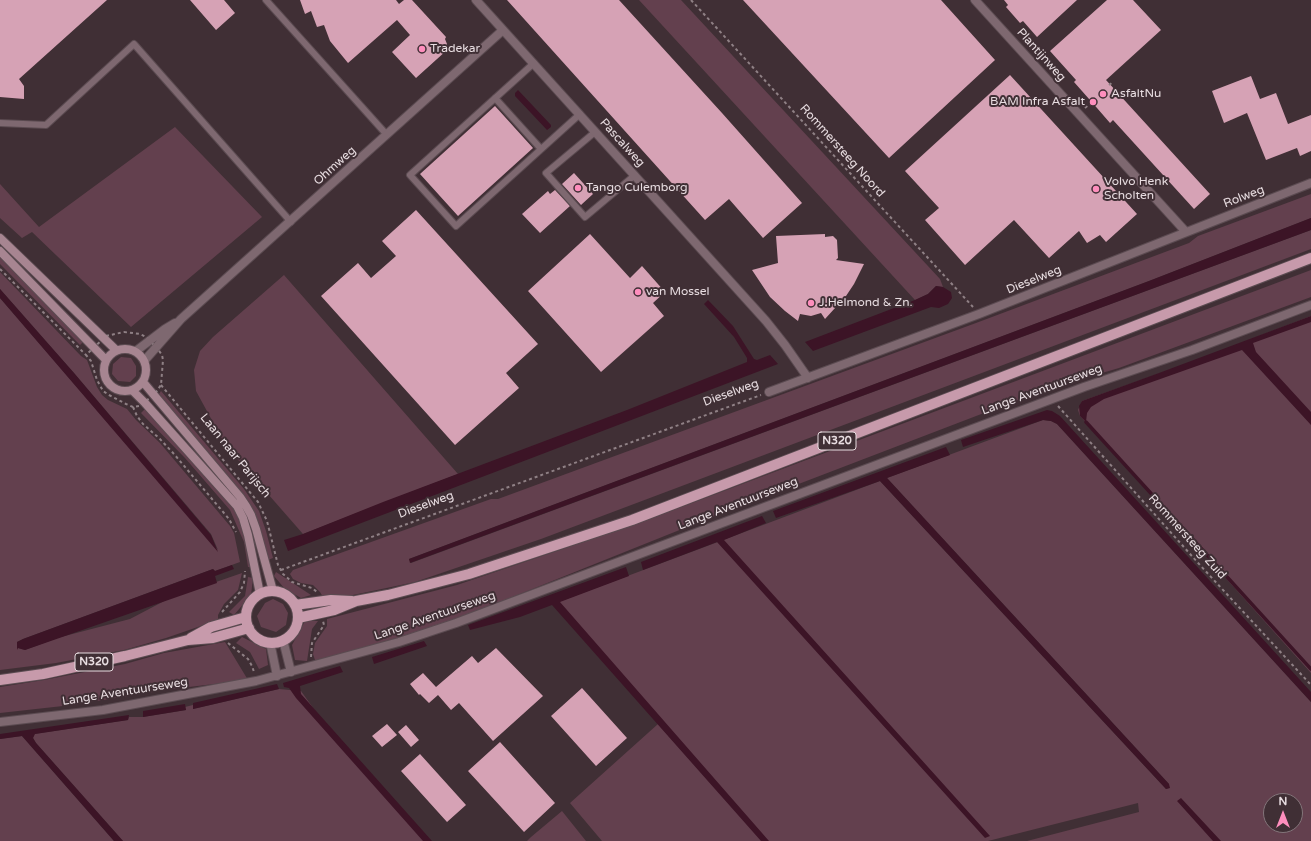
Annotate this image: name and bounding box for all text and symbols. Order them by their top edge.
street label: Plantijnweg [1013,25,1069,85]
place label: Tradekar [430,42,480,56]
marker: Tradekar [417,44,427,54]
place label: AsfaltNu [1111,87,1161,101]
marker: AsfaltNu [1098,89,1108,99]
place label: BAM Infra Asfalt [990,95,1085,109]
marker: BAM Infra Asfalt [1088,97,1098,107]
street label: Rommersteeg Noord [797,102,887,200]
street label: Pascalweg [597,116,647,170]
street label: Ohmweg [311,143,359,189]
place label: Volvo Henk Scholten [1104,175,1168,203]
place label: Tango Culemborg [586,181,688,195]
marker: Tango Culemborg [573,183,583,193]
street label: Rolweg [1222,183,1266,211]
marker: Volvo Henk Scholten [1091,184,1101,194]
street label: Dieselweg [1004,262,1064,298]
place label: van Mossel [646,285,709,299]
marker: van Mossel [633,287,643,297]
place label: J.Helmond & Zn. [819,296,913,310]
marker: J.Helmond & Zn. [806,298,816,308]
street label: Lange Aventuurseweg [980,361,1104,419]
street label: Dieselweg [701,376,761,410]
street label: Laan naar Parijsch [197,411,273,501]
road number: N320 [818,432,856,450]
street label: Lange Aventuurseweg [676,474,800,534]
street label: Dieselweg [396,488,456,522]
street label: Rommersteeg Zuid [1145,492,1229,582]
street label: Lange Aventuurseweg [372,588,498,644]
road number: N320 [75,653,113,671]
street label: Lange Aventuurseweg [61,675,189,709]
north arrow [1263,793,1303,833]
text: N [1279,795,1287,808]

